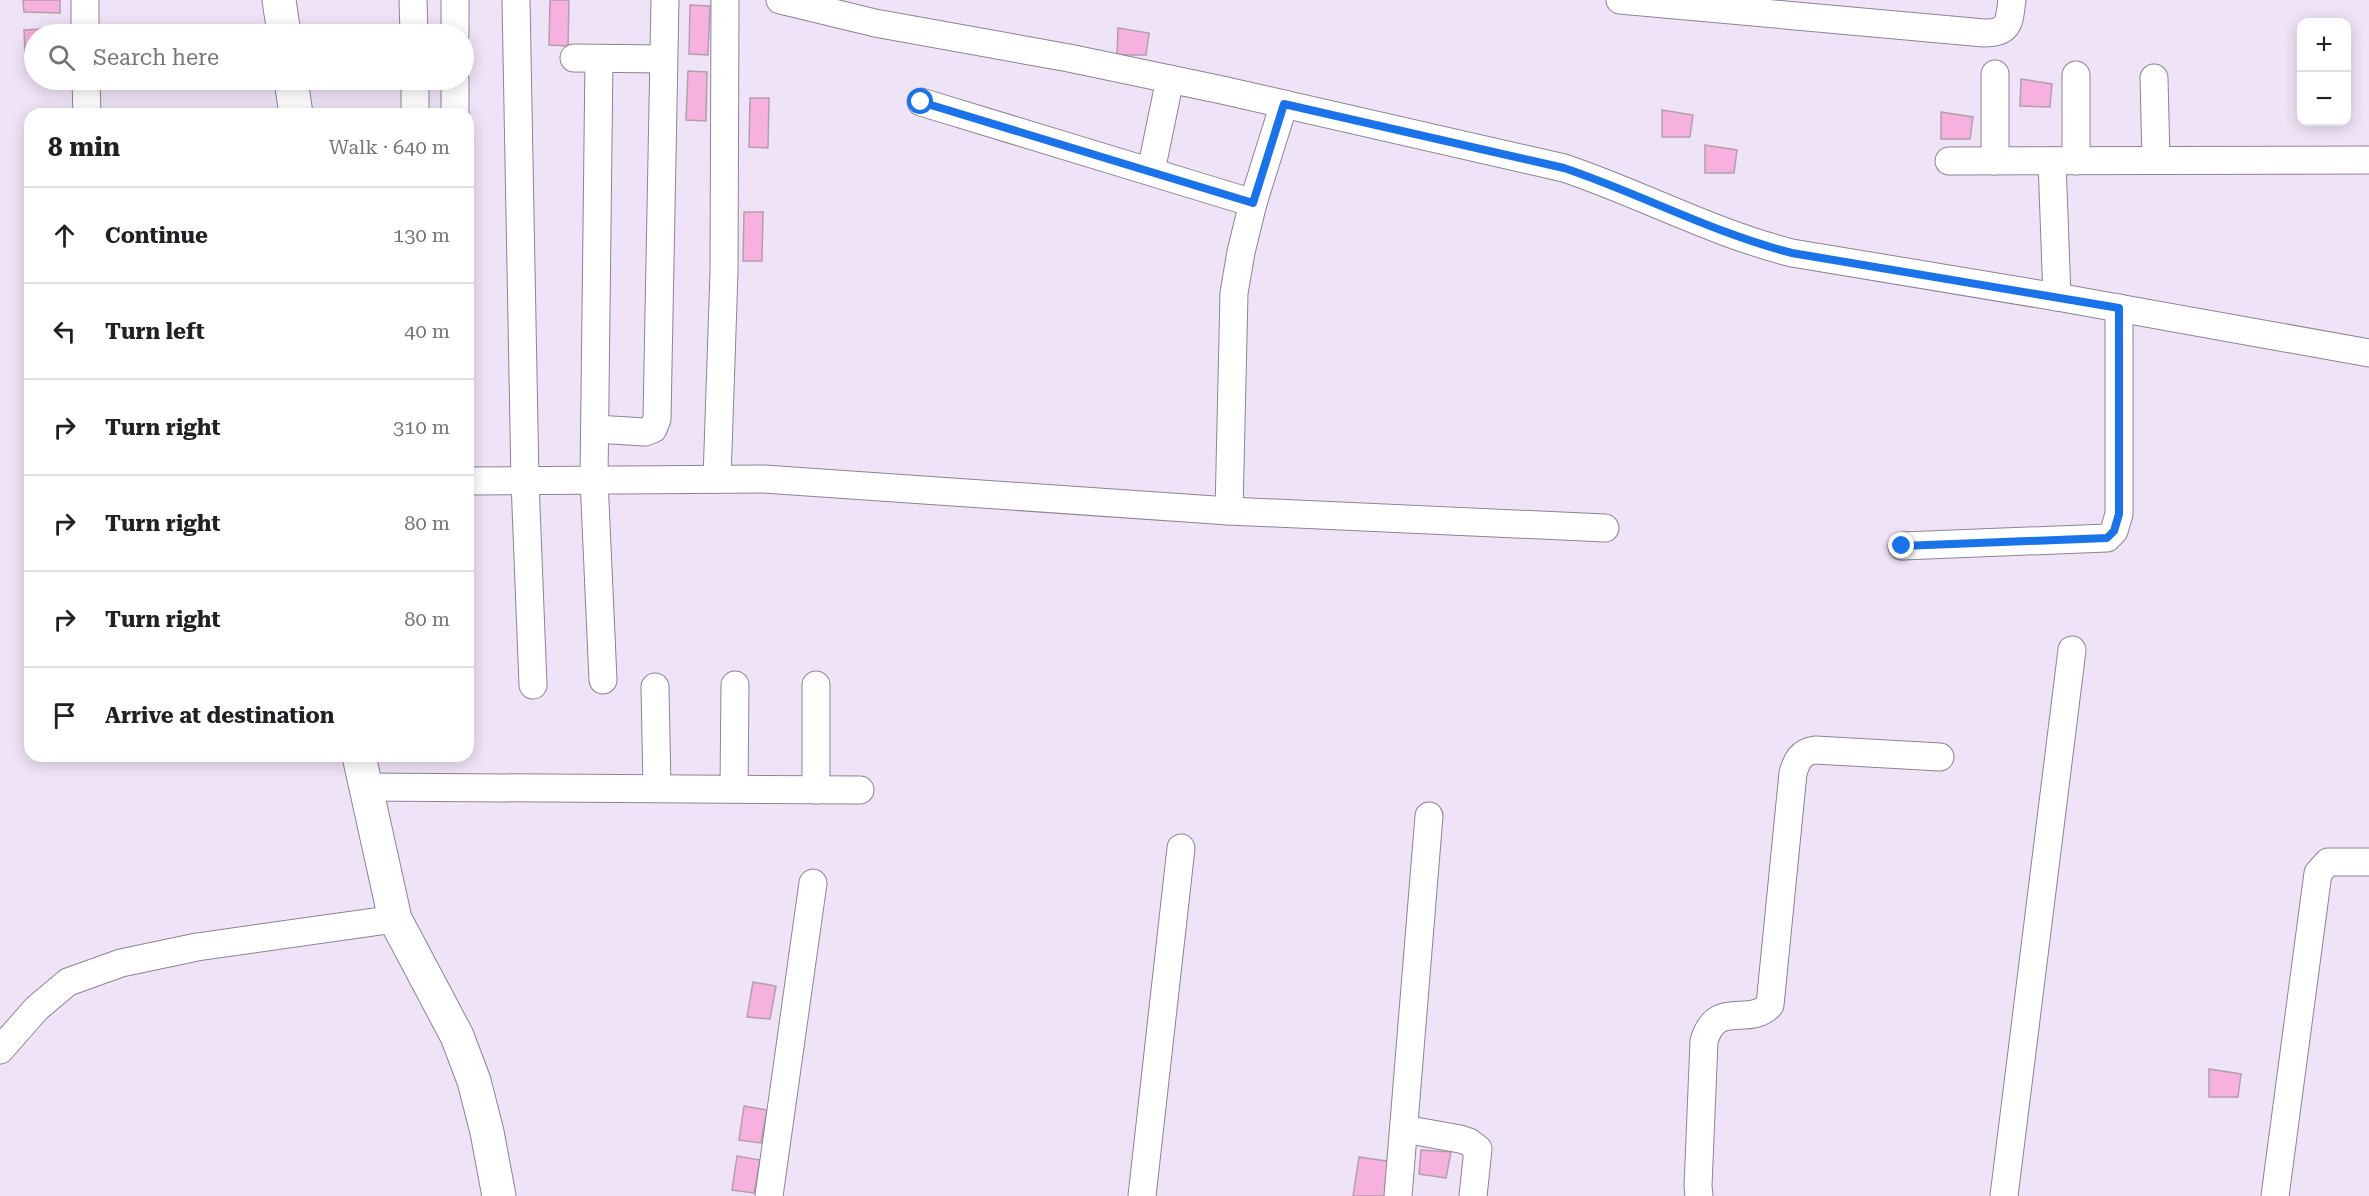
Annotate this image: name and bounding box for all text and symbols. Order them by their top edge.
map controls [2297,18,2351,126]
button: + [2297,18,2351,72]
search box [24,24,474,90]
icon: search [45,41,78,74]
text: Search here [93,45,219,70]
button: − [2297,72,2351,126]
route start [907,88,933,114]
text: 8 min [48,132,120,162]
text: Walk · 640 m [329,135,450,159]
icon: ahead [48,219,81,252]
text: Continue [105,223,208,248]
text: 130 m [393,223,450,247]
icon: left [48,315,81,348]
text: Turn left [105,319,205,344]
text: 40 m [404,319,450,343]
icon: right [48,411,81,444]
text: Turn right [105,415,220,440]
text: 310 m [393,415,450,439]
icon: right [48,507,81,540]
text: Turn right [105,511,220,536]
text: 80 m [404,511,450,535]
route end [1888,532,1914,558]
icon: right [48,603,81,636]
text: Turn right [105,607,220,632]
text: 80 m [404,607,450,631]
icon: arrive [48,699,81,732]
text: Arrive at destination [105,703,334,728]

